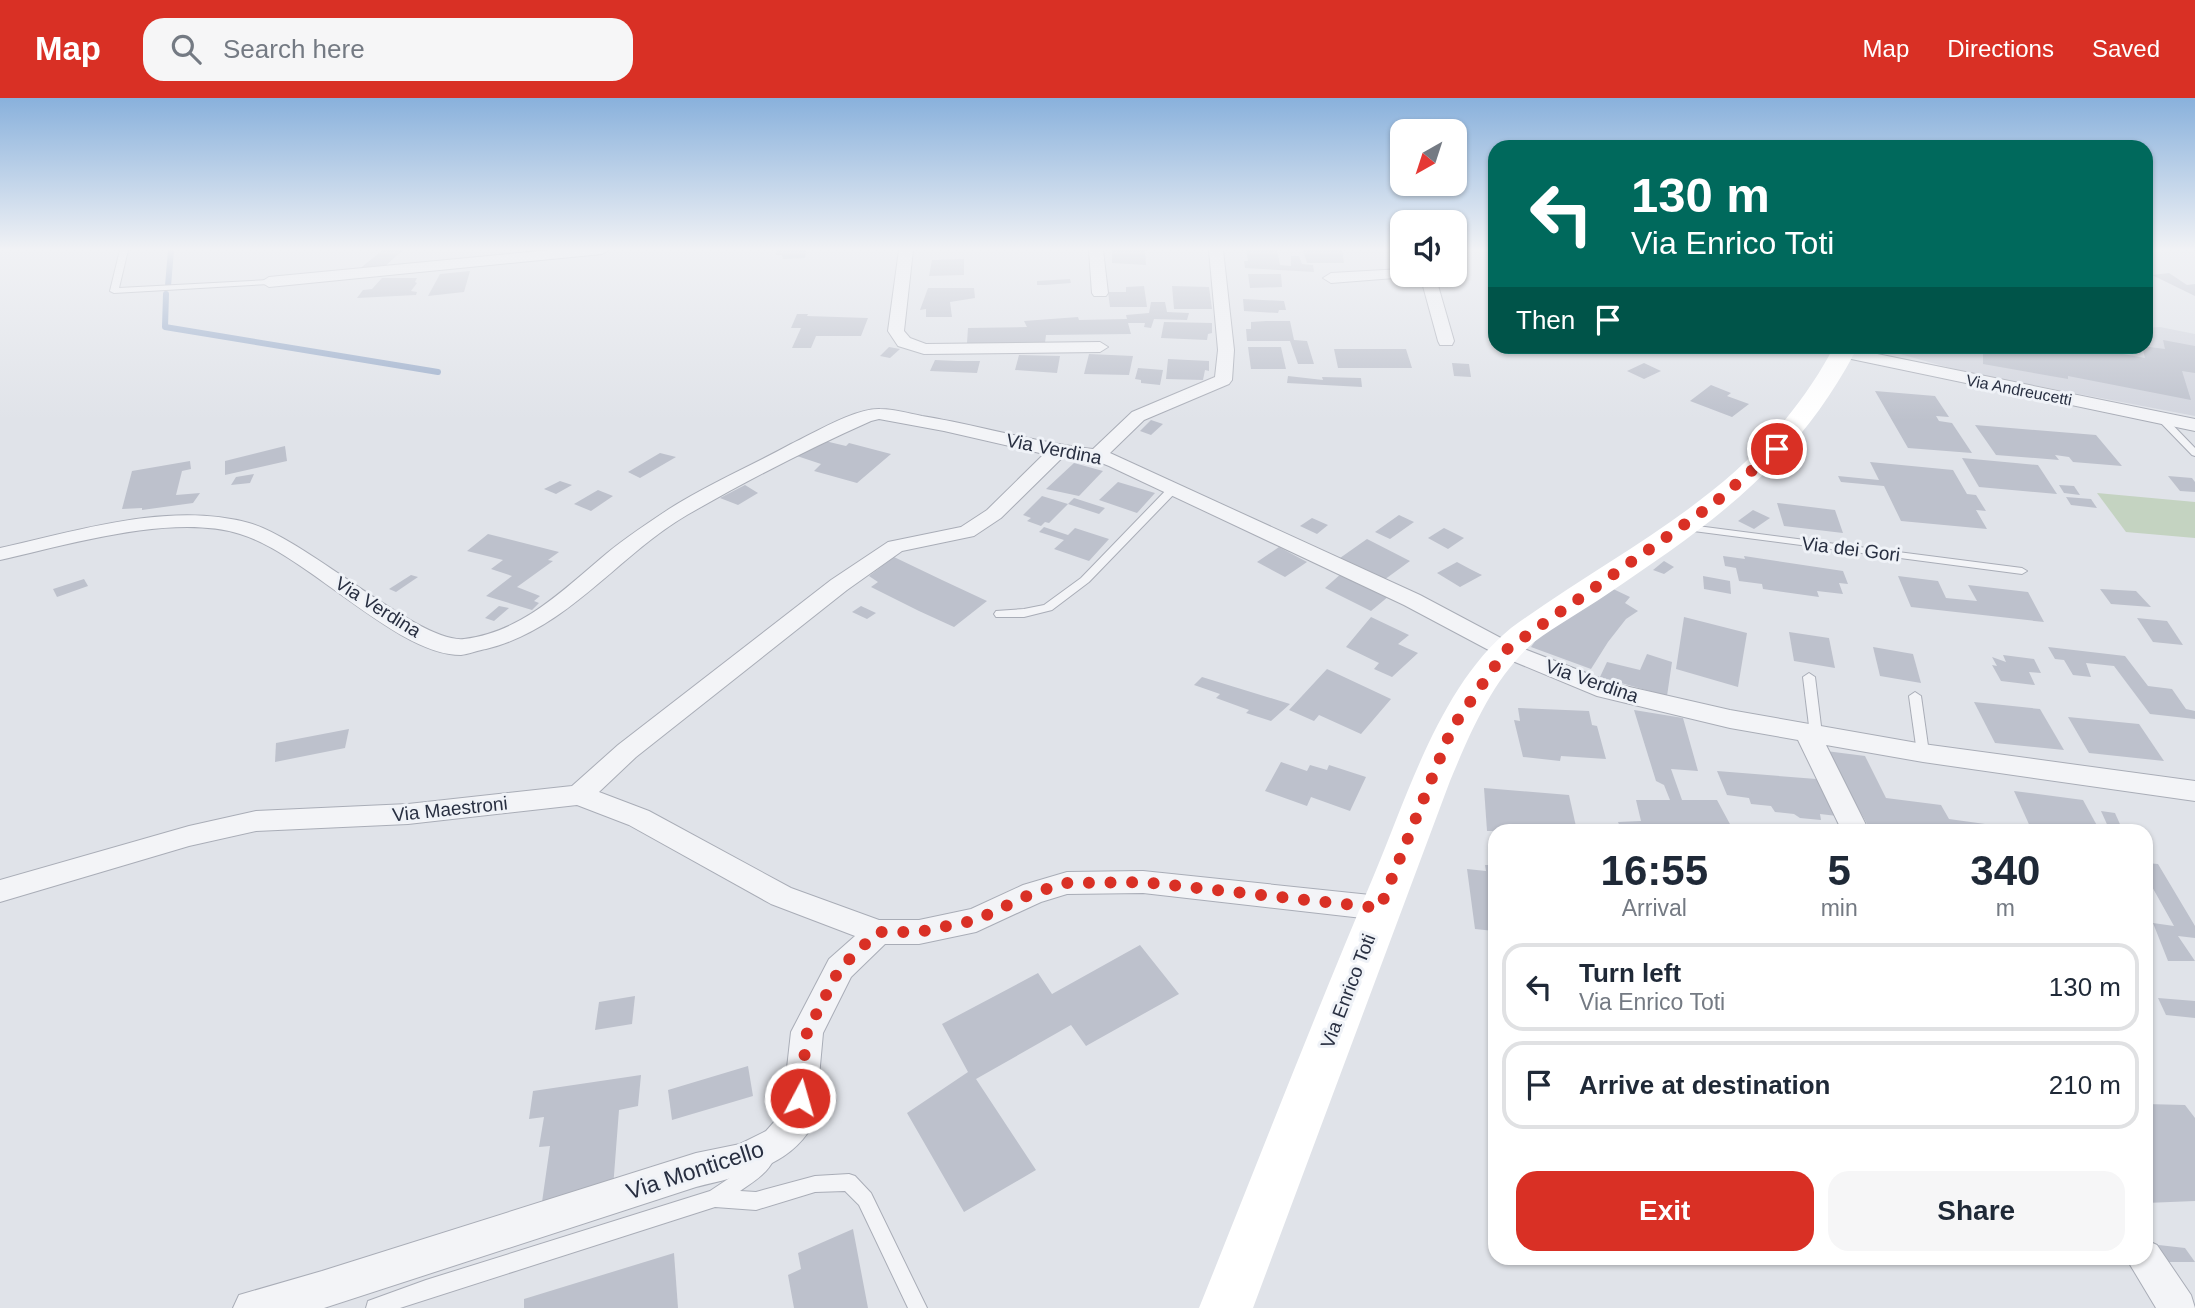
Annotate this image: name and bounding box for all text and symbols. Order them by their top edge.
search box [143,18,633,81]
text: Map [35,30,101,67]
icon: search [167,30,205,68]
text: Search here [223,34,365,64]
text: Map [1863,35,1909,62]
text: Directions [1947,35,2054,62]
text: Saved [2092,35,2160,62]
north arrow [1390,119,1466,196]
map controls [1390,119,1467,287]
icon: left [1516,168,1607,259]
text: 130 m [1631,168,1770,222]
button: sound [1390,210,1467,287]
text: Via Enrico Toti [1631,225,1834,261]
icon: arrive [1589,301,1627,339]
text: Then [1516,305,1575,335]
street label: Via Andreucetti [1965,371,2073,409]
pin [1747,419,1807,479]
street label: Via Verdina [1004,429,1104,469]
icon: arrive [1758,430,1796,468]
street label: Via dei Gori [1801,533,1901,565]
street label: Via Verdina [331,572,425,642]
street label: Via Verdina [1543,655,1642,707]
street label: Via Maestroni [391,793,509,825]
text: 16:55 [1601,847,1708,894]
text: 5 [1827,847,1851,894]
text: 340 [1970,847,2040,894]
text: Arrival [1622,895,1687,921]
text: min [1821,895,1858,921]
text: m [1996,895,2015,921]
street label: Via Enrico Toti [1317,931,1379,1051]
text: Turn left [1579,958,1681,988]
icon: left [1520,968,1558,1006]
text: 130 m [2049,972,2121,1002]
text: Via Enrico Toti [1579,989,1725,1015]
position arrow [763,1061,837,1135]
icon: arrive [1520,1066,1558,1104]
text: Arrive at destination [1579,1070,1830,1100]
text: 210 m [2049,1070,2121,1100]
street label: Via Monticello [623,1136,767,1204]
button: Exit [1516,1171,1814,1251]
button: Share [1828,1171,2125,1251]

